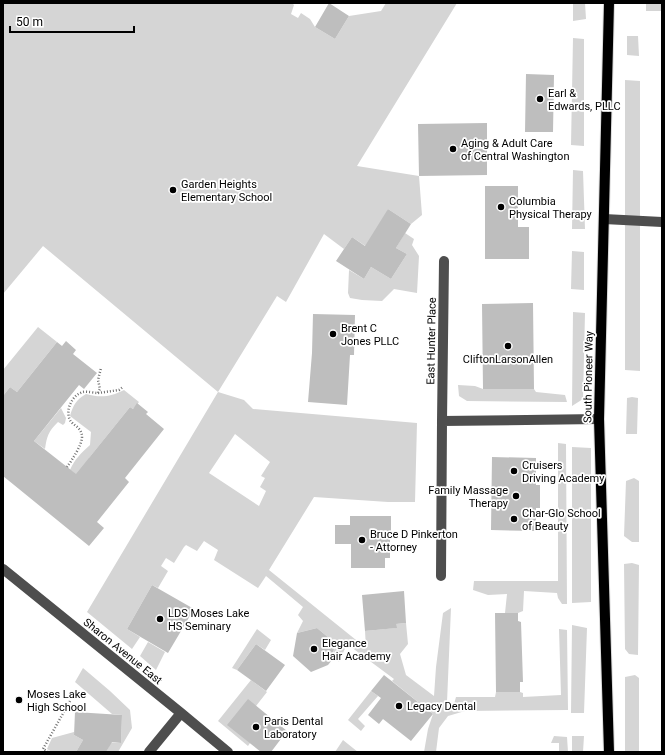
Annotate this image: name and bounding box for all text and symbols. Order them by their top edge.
scale bar [10,8,134,34]
text: 50 m [16,15,43,29]
place label: Earl & Edwards, PLLC [548,87,621,113]
marker: Earl & Edwards, PLLC [535,94,545,104]
place label: Aging & Adult Care of Central Washington [461,137,569,163]
marker: Aging & Adult Care of Central Washington [448,144,458,154]
place label: Garden Heights Elementary School [181,178,272,204]
marker: Garden Heights Elementary School [168,185,178,195]
place label: Columbia Physical Therapy [509,195,593,221]
marker: Columbia Physical Therapy [496,202,506,212]
street label: East Hunter Place [424,297,439,385]
place label: Brent C Jones PLLC [341,322,399,348]
marker: Brent C Jones PLLC [328,329,338,339]
street label: South Pioneer Way [581,330,596,423]
marker: CliftonLarsonAllen [503,341,513,351]
place label: CliftonLarsonAllen [463,353,553,366]
place label: Cruisers Driving Academy [522,459,605,485]
marker: Cruisers Driving Academy [509,466,519,476]
place label: Family Massage Therapy [428,484,509,510]
marker: Family Massage Therapy [511,491,521,501]
place label: Char-Glo School of Beauty [522,507,601,533]
marker: Char-Glo School of Beauty [509,514,519,524]
place label: Bruce D Pinkerton - Attorney [370,528,458,554]
marker: Bruce D Pinkerton - Attorney [357,535,367,545]
place label: LDS Moses Lake HS Seminary [168,607,250,633]
marker: LDS Moses Lake HS Seminary [155,614,165,624]
street label: Sharon Avenue East [81,616,165,687]
place label: Elegance Hair Academy [322,637,392,663]
marker: Elegance Hair Academy [309,644,319,654]
place label: Moses Lake High School [27,688,86,714]
marker: Moses Lake High School [14,695,24,705]
place label: Legacy Dental [407,700,476,713]
marker: Legacy Dental [394,701,404,711]
place label: Paris Dental Laboratory [264,715,323,741]
marker: Paris Dental Laboratory [251,722,261,732]

